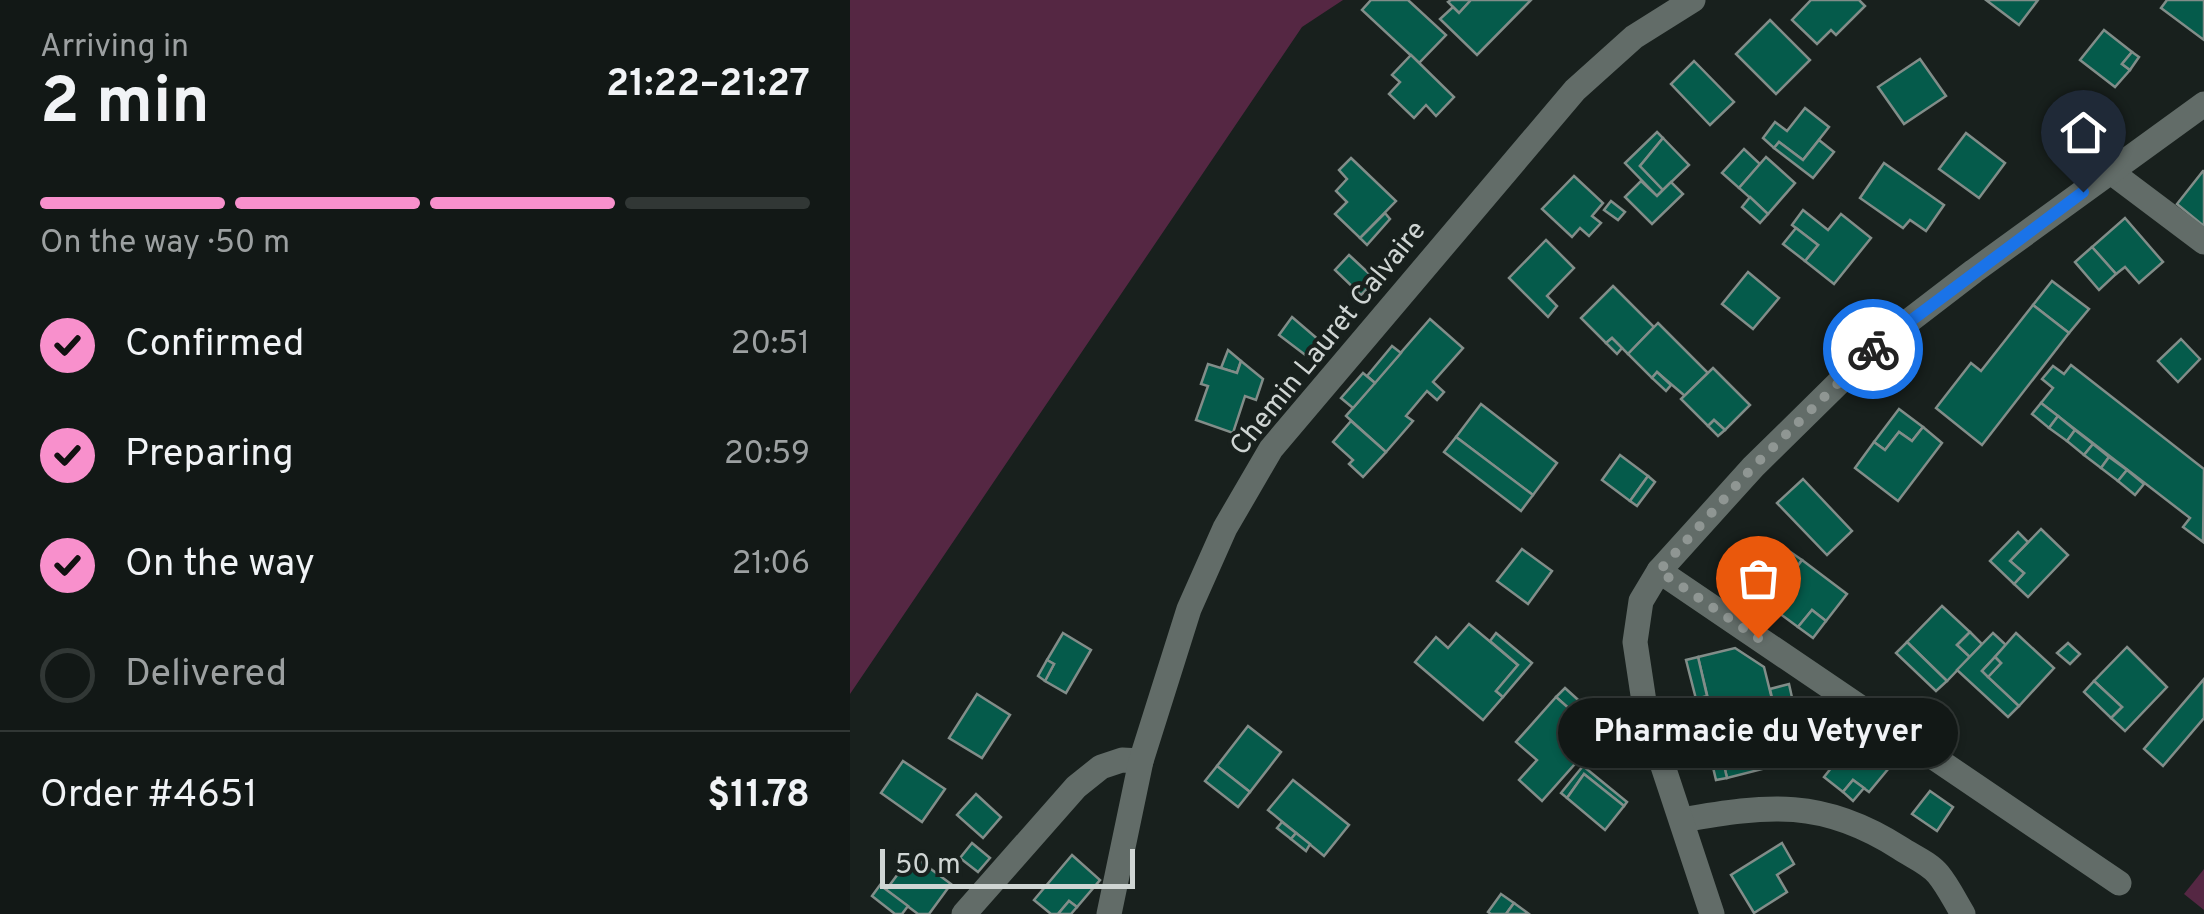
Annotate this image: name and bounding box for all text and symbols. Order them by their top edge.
text: Arriving in [40,28,189,68]
text: 21:22–21:27 [606,61,810,110]
text: 2 min [40,64,210,146]
pin [2041,90,2126,193]
icon: home [2056,105,2111,160]
street label: Chemin Lauret Calvaire [1223,214,1435,464]
text: On the way · 50 m [40,224,290,264]
courier [1823,299,1923,399]
icon: check [40,318,95,373]
text: Confirmed [125,321,304,370]
icon: bike [1846,322,1901,377]
text: 20:51 [731,325,810,365]
icon: check [40,428,95,483]
text: Preparing [125,431,294,480]
text: 20:59 [724,435,810,475]
pin [1716,536,1801,639]
icon: check [40,538,95,593]
text: On the way [125,541,315,590]
text: 21:06 [732,545,810,585]
icon: bag [1731,551,1786,606]
text: Delivered [125,651,287,700]
callout: Pharmacie du Vetyver [1558,698,1958,768]
text: Pharmacie du Vetyver [1594,713,1922,753]
text: Order #4651 [40,772,258,821]
text: $11.78 [707,772,810,821]
scale bar [880,844,1135,888]
text: 50 m [895,848,961,884]

